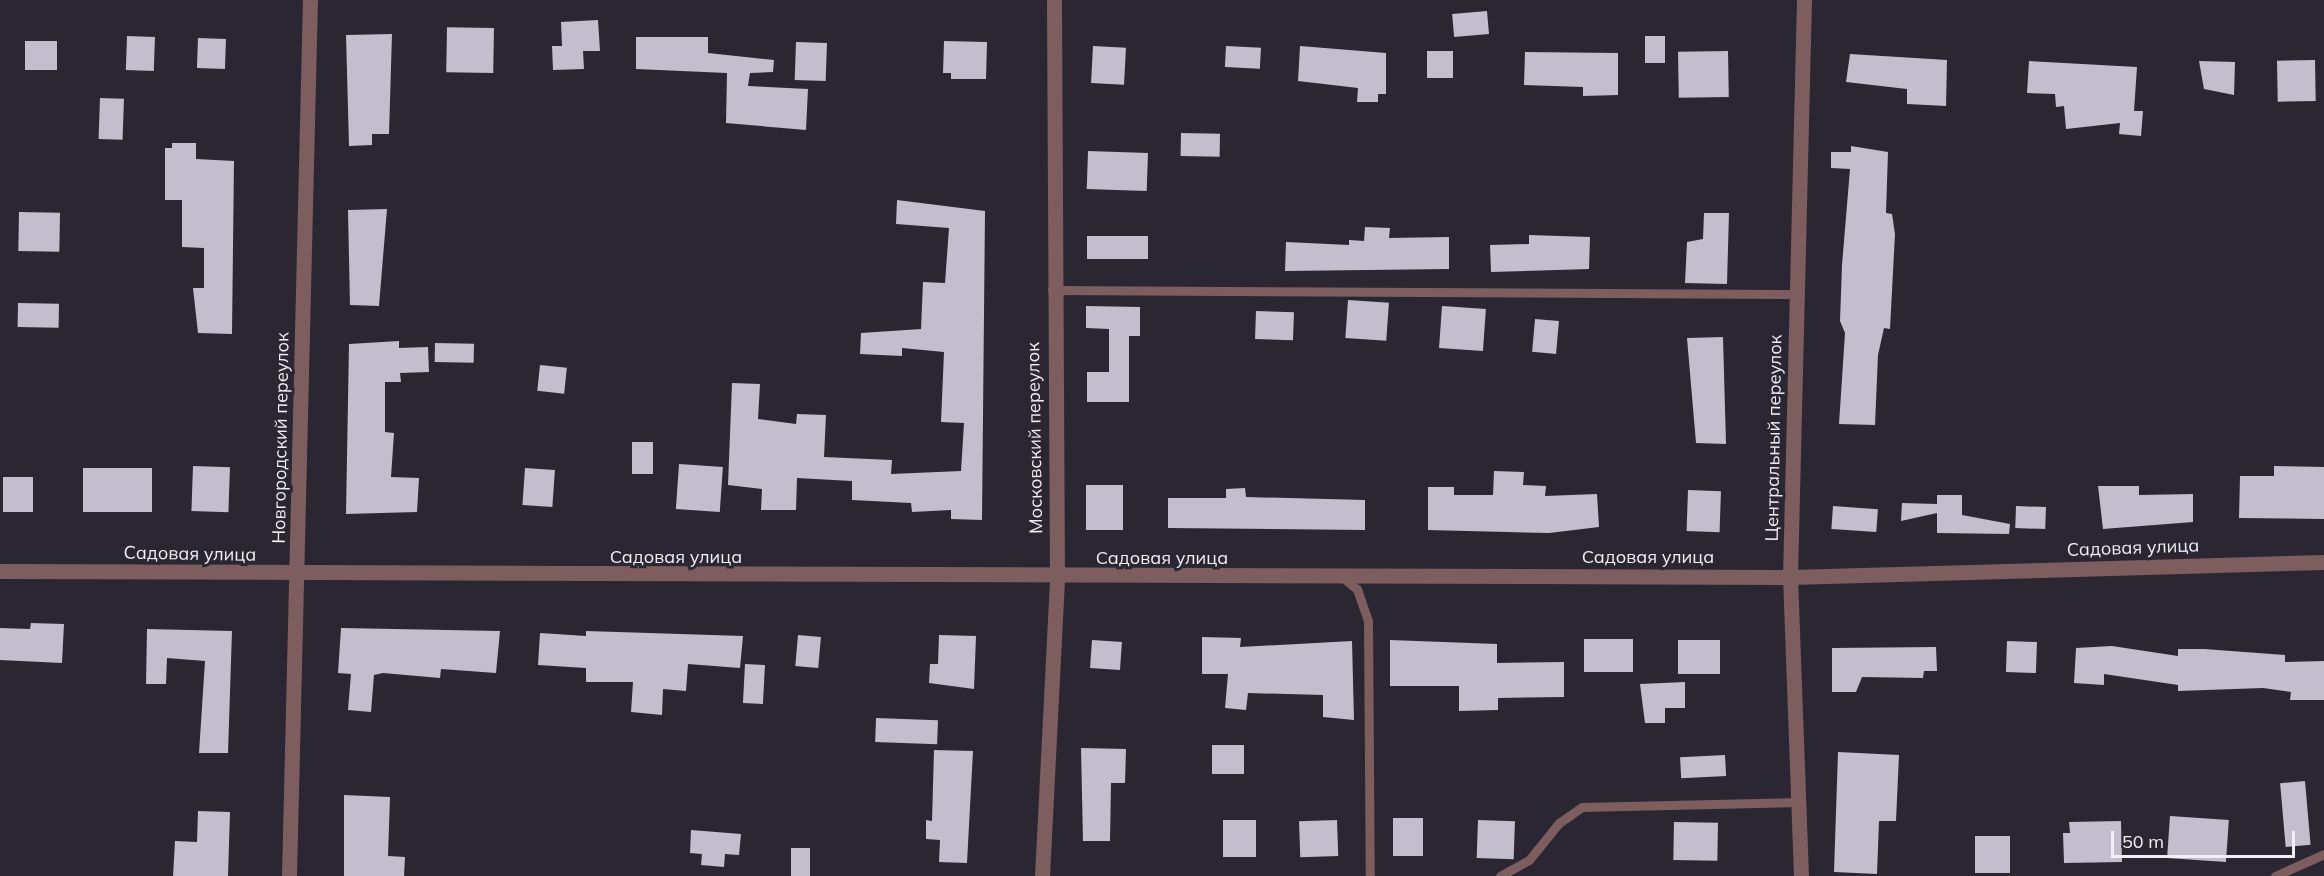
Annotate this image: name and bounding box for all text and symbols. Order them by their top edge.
street label: Новгородский переулок [268,332,294,544]
street label: Центральный переулок [1761,334,1787,542]
street label: Московский переулок [1023,342,1047,534]
street label: Садовая улица [2066,535,2200,561]
street label: Садовая улица [124,542,256,566]
street label: Садовая улица [610,546,742,568]
street label: Садовая улица [1582,546,1714,568]
street label: Садовая улица [1096,547,1228,569]
scale bar [2114,819,2298,857]
text: 50 m [2122,830,2164,853]

